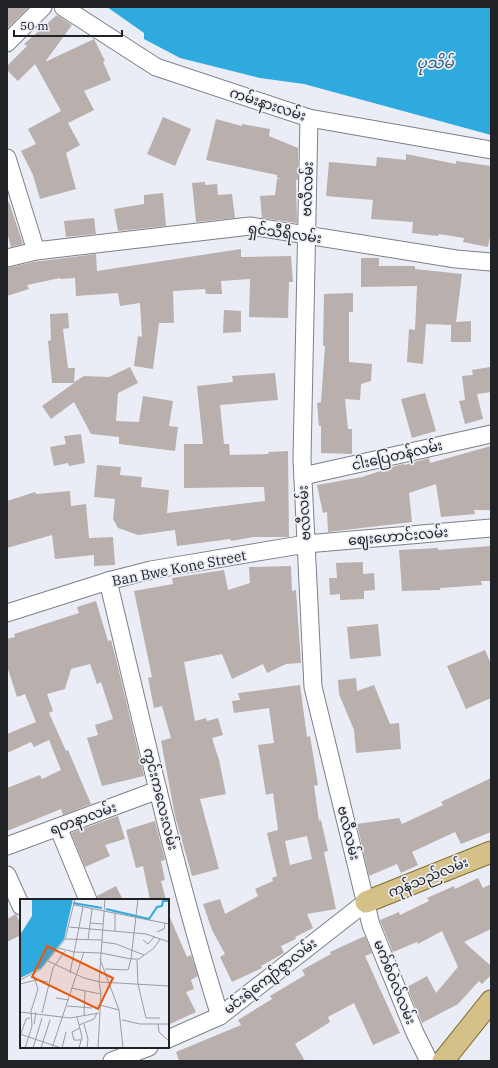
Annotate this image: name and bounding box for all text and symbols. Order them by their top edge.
scale bar [14,12,122,38]
text: 50 m [20,18,49,33]
water label: ပုသိမ် [416,52,455,75]
street label: ကမ်းနားလမ်း [227,82,309,128]
street label: ဗလီလမ်း [296,161,317,217]
street label: ရှင်သီရိလမ်း [247,218,323,250]
street label: ငါးပြေတန်လမ်း [350,435,445,477]
street label: ဗလီလမ်း [293,485,314,541]
street label: ဈေးဟောင်းလမ်း [347,522,449,552]
street label: Ban Bwe Kone Street [110,546,248,590]
street label: ကွင်းကလေးလမ်း [138,746,183,852]
street label: ရတနာလမ်း [47,797,120,841]
street label: ဗလီလမ်း [334,804,365,862]
street label: ကုန်သည်လမ်း [385,852,472,904]
inset map [20,899,169,1048]
street label: မင်းရဲကျော်ဇွာလမ်း [219,933,322,1020]
street label: မက်စ်ဝဲလ်လမ်း [370,937,421,1027]

